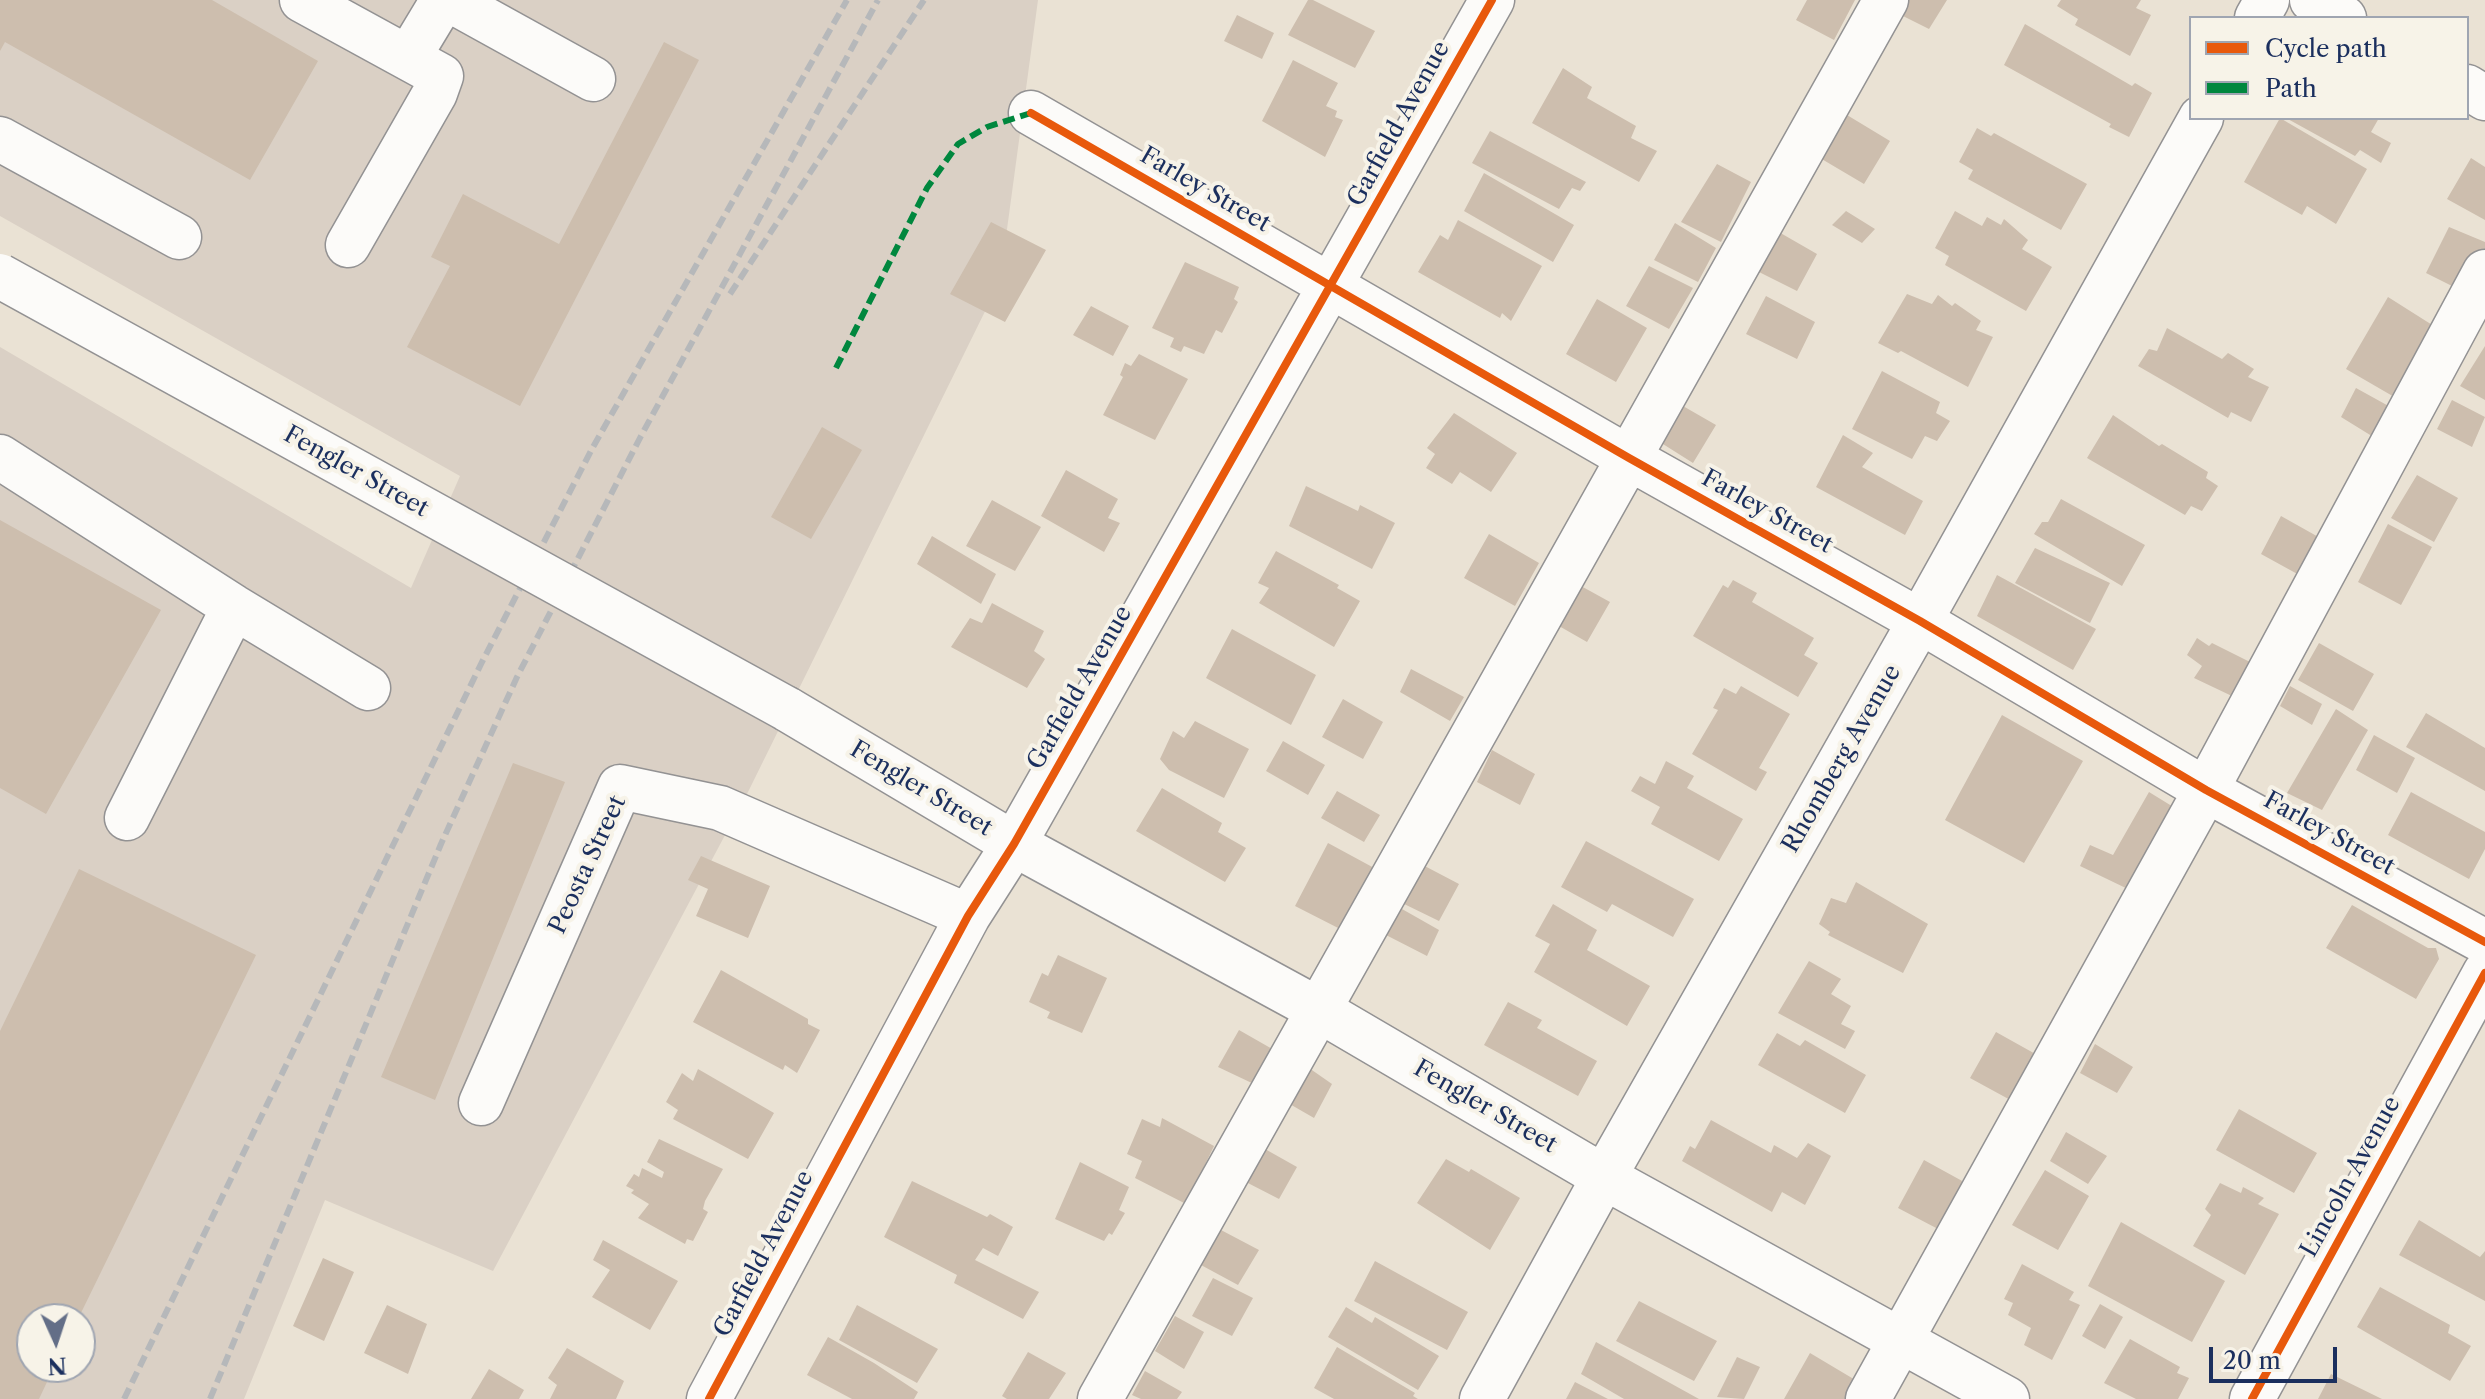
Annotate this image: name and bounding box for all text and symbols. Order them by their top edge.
legend [2189,16,2469,120]
text: Cycle path [2265,34,2387,63]
street label: Garfield Avenue [1342,36,1456,212]
text: Path [2265,74,2317,103]
street label: Farley Street [1135,141,1275,239]
street label: Fengler Street [279,420,433,524]
street label: Farley Street [1696,464,1838,560]
street label: Garfield Avenue [1021,601,1139,775]
street label: Rhomberg Avenue [1777,660,1907,858]
street label: Fengler Street [845,735,997,843]
street label: Farley Street [2258,786,2400,882]
street label: Peosta Street [543,791,633,939]
street label: Fengler Street [1408,1054,1562,1160]
street label: Lincoln Avenue [2295,1092,2407,1262]
street label: Garfield Avenue [708,1166,820,1342]
north arrow [16,1303,96,1383]
scale bar [2213,1331,2341,1381]
text: 20 m [2223,1346,2281,1375]
text: N [47,1351,67,1379]

